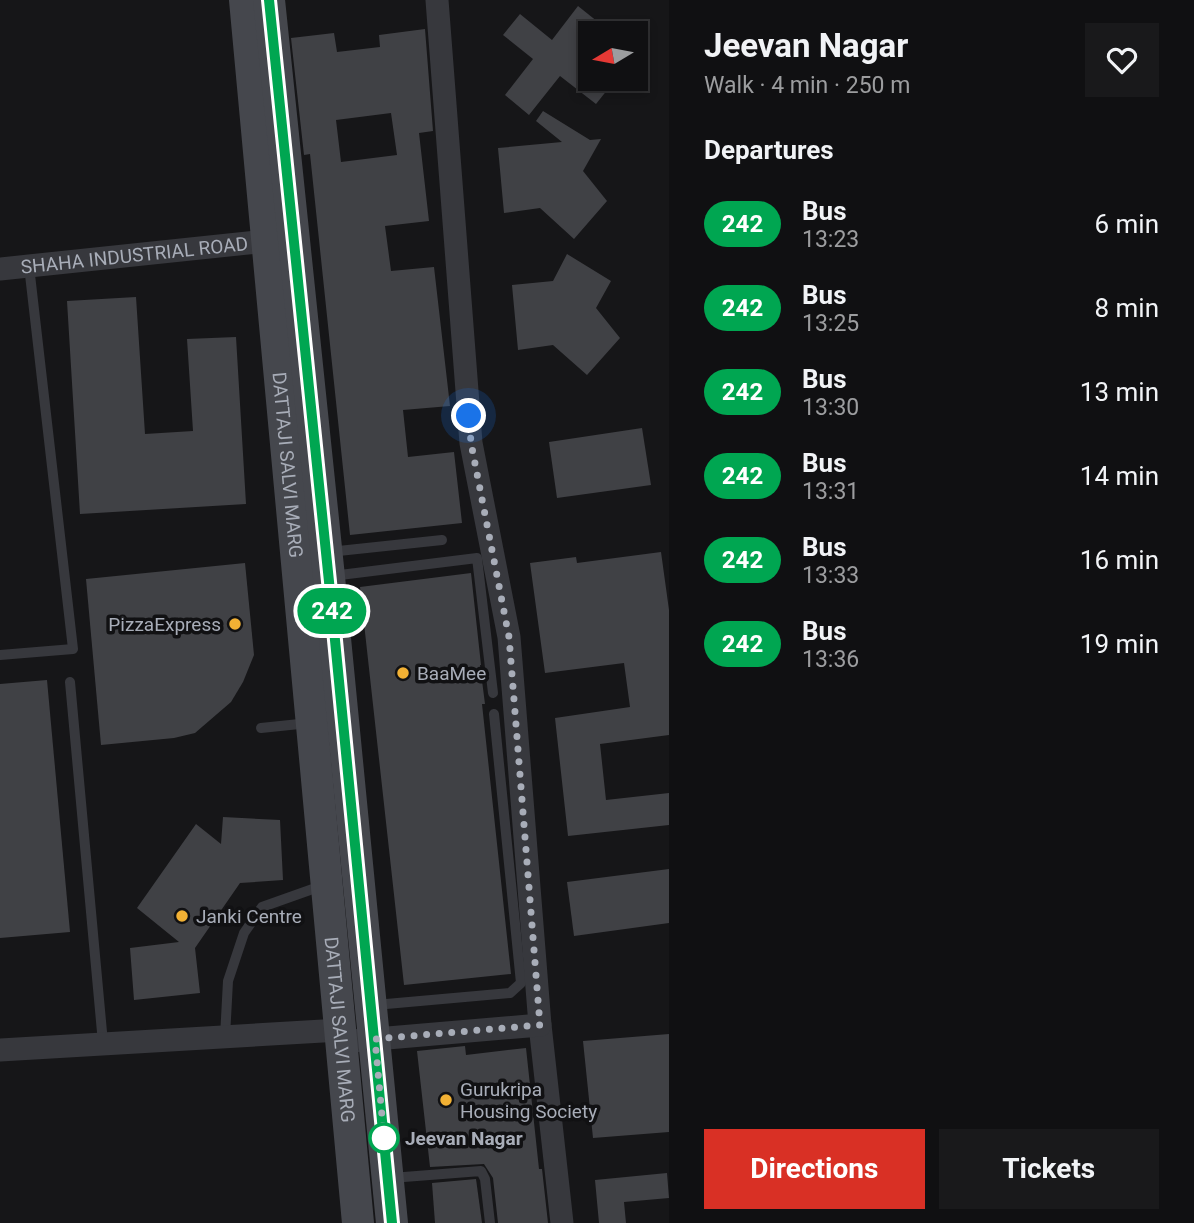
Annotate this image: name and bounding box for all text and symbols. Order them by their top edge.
north arrow [578,21,648,91]
map controls [578,21,648,91]
button: heart [1085,23,1159,97]
text: Jeevan Nagar [704,26,908,65]
text: Walk · 4 min · 250 m [704,72,910,99]
text: Departures [704,135,834,165]
text: Bus [802,196,847,226]
text: 6 min [1094,209,1159,239]
text: 242 [722,210,763,238]
text: 13:23 [802,226,859,253]
street label: SHAHA INDUSTRIAL ROAD [20,232,249,278]
text: Bus [802,280,847,310]
text: 8 min [1094,293,1159,323]
text: 242 [722,294,763,322]
text: 13:25 [802,310,859,337]
text: Bus [802,364,847,394]
street label: DATTAJI SALVI MARG [268,371,308,559]
text: 13 min [1080,377,1159,407]
text: 242 [722,378,763,406]
text: 13:30 [802,394,859,421]
your location [451,398,486,433]
text: Bus [802,448,847,478]
text: 14 min [1080,461,1159,491]
text: 242 [722,462,763,490]
text: 13:31 [802,478,859,505]
text: Bus [802,532,847,562]
text: 16 min [1080,545,1159,575]
text: 242 [722,546,763,574]
text: 13:33 [802,562,859,589]
line badge: 242 [292,588,372,634]
text: 242 [311,597,353,625]
place label: PizzaExpress [108,613,221,636]
marker: PizzaExpress [227,616,243,632]
text: Bus [802,616,847,646]
text: 19 min [1080,629,1159,659]
text: 242 [722,630,763,658]
text: 13:36 [802,646,859,673]
place label: BaaMee [417,662,486,685]
marker: BaaMee [395,665,411,681]
place label: Janki Centre [196,905,302,928]
marker: Janki Centre [174,908,190,924]
street label: DATTAJI SALVI MARG [320,936,360,1124]
place label: Gurukripa Housing Society [460,1078,597,1123]
marker: Gurukripa Housing Society [438,1092,454,1108]
marker: Jeevan Nagar [369,1123,399,1153]
place label: Jeevan Nagar [405,1127,523,1150]
button: Directions [704,1129,925,1209]
button: Tickets [939,1129,1159,1209]

